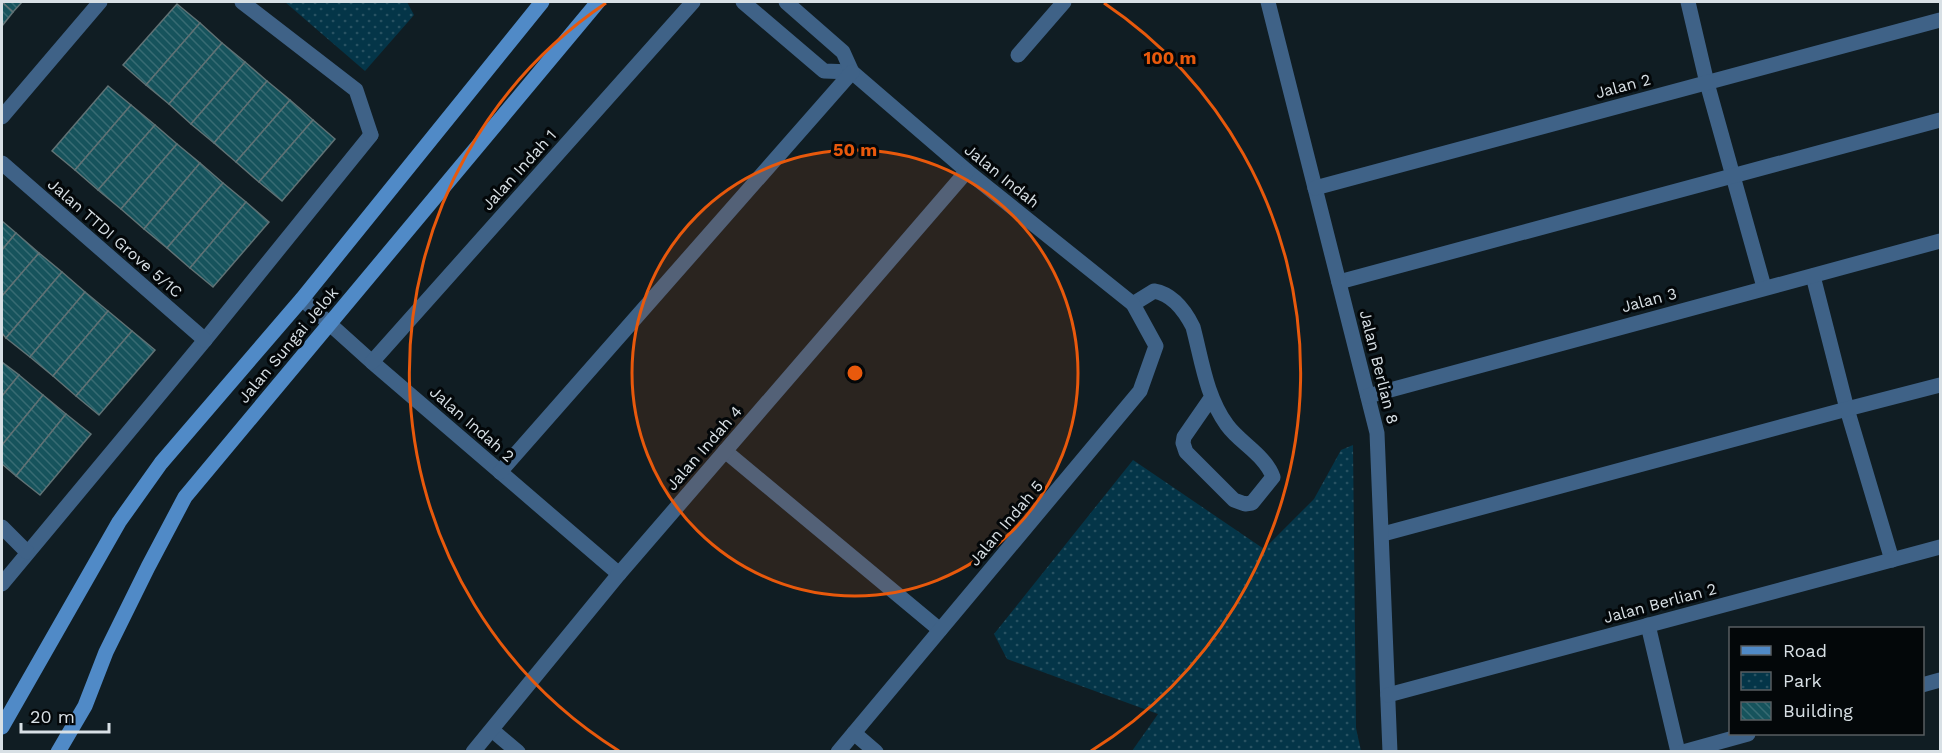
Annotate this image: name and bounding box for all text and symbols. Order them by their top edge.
text: 100 m [1143,47,1197,68]
street label: Jalan 2 [1593,70,1653,102]
street label: Jalan Indah 1 [478,126,560,214]
text: 50 m [833,139,877,160]
street label: Jalan Indah [961,140,1043,212]
street label: Jalan TTDI Grove 5/1C [44,174,186,302]
street label: Jalan Sungai Jelok [234,283,342,407]
street label: Jalan 3 [1619,284,1679,316]
street label: Jalan Berlian 8 [1356,308,1402,426]
centre of rings [845,363,865,383]
street label: Jalan Indah 2 [426,382,518,466]
street label: Jalan Indah 4 [662,402,746,494]
street label: Jalan Indah 5 [965,476,1047,570]
street label: Jalan Berlian 2 [1601,579,1719,627]
legend [1729,627,1924,735]
text: Road [1783,640,1827,661]
text: Park [1783,670,1822,691]
scale bar [21,696,110,734]
text: Building [1783,700,1853,721]
text: 20 m [30,706,75,727]

